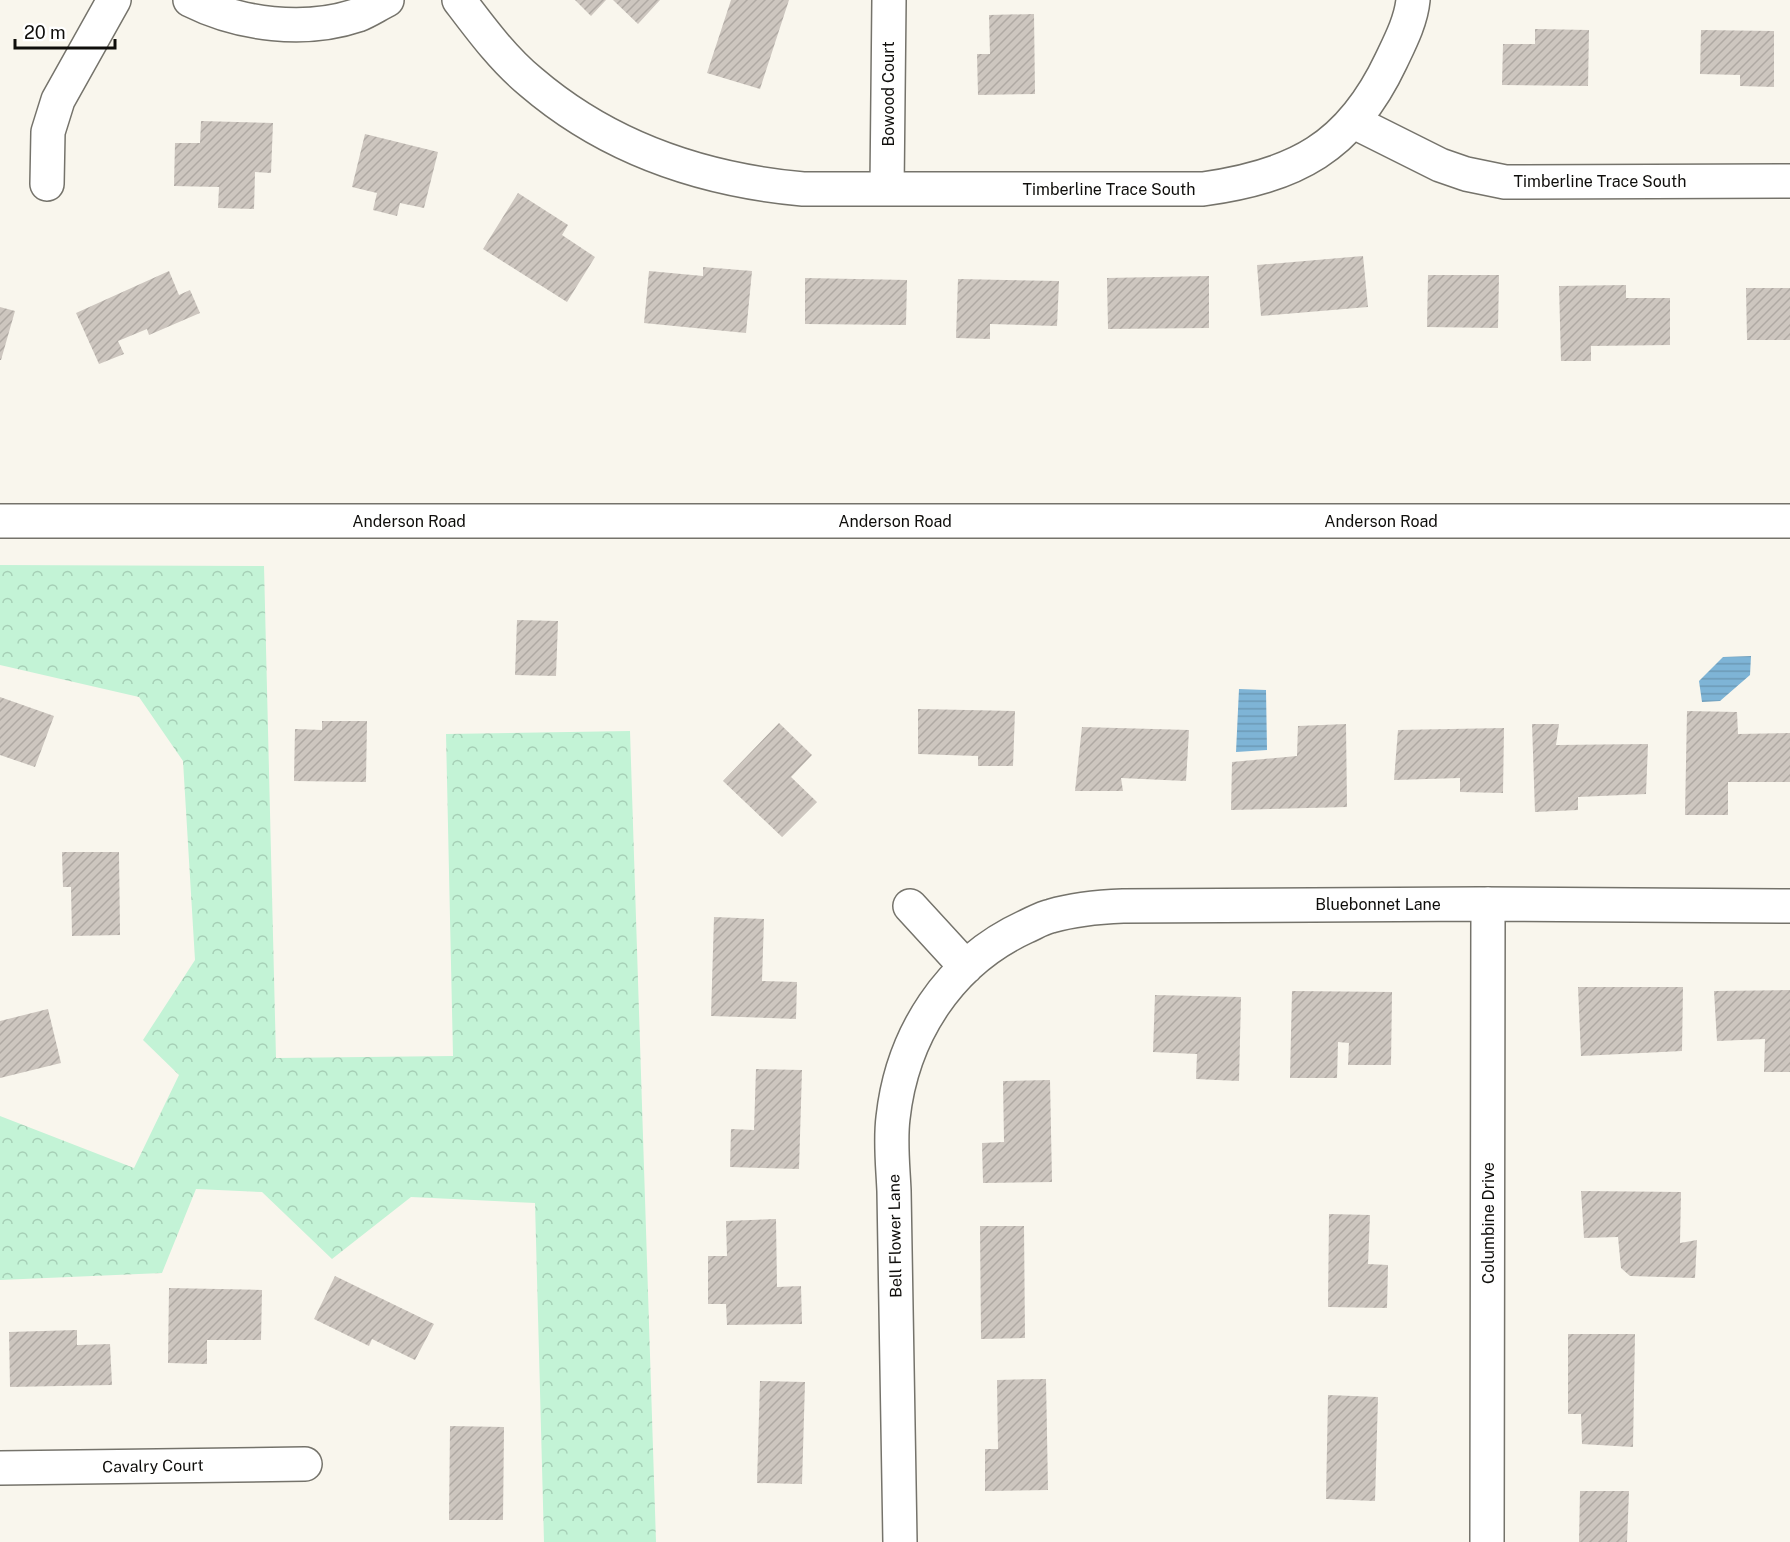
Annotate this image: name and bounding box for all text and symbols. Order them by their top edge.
scale bar [15,12,116,50]
text: 20 m [24,22,66,43]
street label: Bowood Court [879,41,898,147]
street label: Timberline Trace South [1514,172,1686,191]
street label: Timberline Trace South [1023,180,1195,199]
street label: Anderson Road [352,512,466,531]
street label: Anderson Road [838,512,952,531]
street label: Anderson Road [1324,512,1438,531]
street label: Bluebonnet Lane [1315,895,1441,914]
street label: Columbine Drive [1479,1162,1498,1284]
street label: Bell Flower Lane [884,1174,906,1298]
street label: Cavalry Court [102,1456,204,1476]

